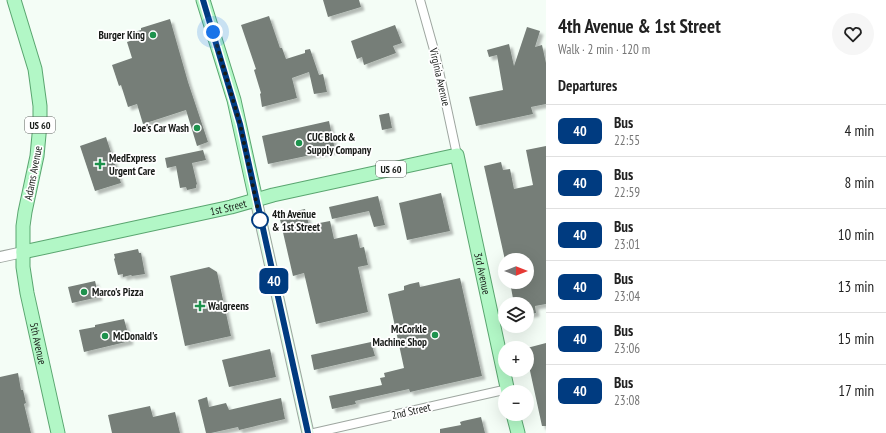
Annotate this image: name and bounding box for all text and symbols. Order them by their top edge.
button: heart [832,13,874,55]
text: 4th Avenue & 1st Street [558,14,721,38]
your location [203,22,223,42]
place label: Burger King [98,28,145,42]
marker: Burger King [148,30,158,40]
text: Walk · 2 min · 120 m [558,41,650,58]
street label: Virginia Avenue [426,46,454,108]
text: Departures [558,76,617,95]
text: Bus [614,113,633,132]
road number: US 60 [25,117,55,133]
place label: Joe's Car Wash [133,121,189,135]
text: 4 min [844,121,874,140]
text: 40 [573,122,587,140]
marker: Joe's Car Wash [192,123,202,133]
place label: CUC Block & Supply Company [307,130,372,157]
text: 22:55 [614,132,640,149]
marker: CUC Block & Supply Company [294,138,304,148]
street label: Adams Avenue [21,144,45,201]
place label: MedExpress Urgent Care [109,151,156,178]
marker: MedExpress Urgent Care [94,158,106,170]
road number: US 60 [376,161,406,177]
text: Bus [614,165,633,184]
text: 8 min [844,173,874,192]
text: 40 [573,174,587,192]
text: 22:59 [614,184,640,201]
street label: 1st Street [209,196,248,218]
place label: 4th Avenue & 1st Street [272,207,321,234]
marker: 4th Avenue & 1st Street [251,211,269,229]
text: Bus [614,217,633,236]
text: 10 min [838,225,874,244]
text: 40 [573,226,587,244]
text: 23:01 [614,236,640,253]
street label: 3rd Avenue [471,251,494,296]
north arrow [498,253,534,289]
map controls [498,253,534,421]
line badge: 40 [256,268,292,294]
text: Bus [614,269,633,288]
text: 40 [267,272,281,290]
text: 13 min [838,277,874,296]
text: 40 [573,278,587,296]
place label: Marco's Pizza [92,285,144,299]
marker: Marco's Pizza [79,287,89,297]
text: 23:04 [614,288,640,305]
button: layers [498,297,534,333]
place label: Walgreens [207,299,249,313]
marker: Walgreens [195,301,205,311]
street label: 5th Avenue [27,321,50,366]
text: Bus [614,321,633,340]
place label: McCorkle Machine Shop [372,322,427,349]
place label: McDonald's [113,329,158,343]
text: 15 min [838,329,874,348]
marker: McCorkle Machine Shop [430,330,440,340]
text: 40 [573,330,587,348]
marker: McDonald's [100,331,110,341]
text: 23:06 [614,340,640,357]
button: + [498,341,534,377]
text: Bus [614,373,633,392]
text: 17 min [838,381,874,400]
text: 40 [573,382,587,400]
button: − [498,385,534,421]
text: 23:08 [614,392,640,409]
street label: 2nd Street [390,400,432,422]

